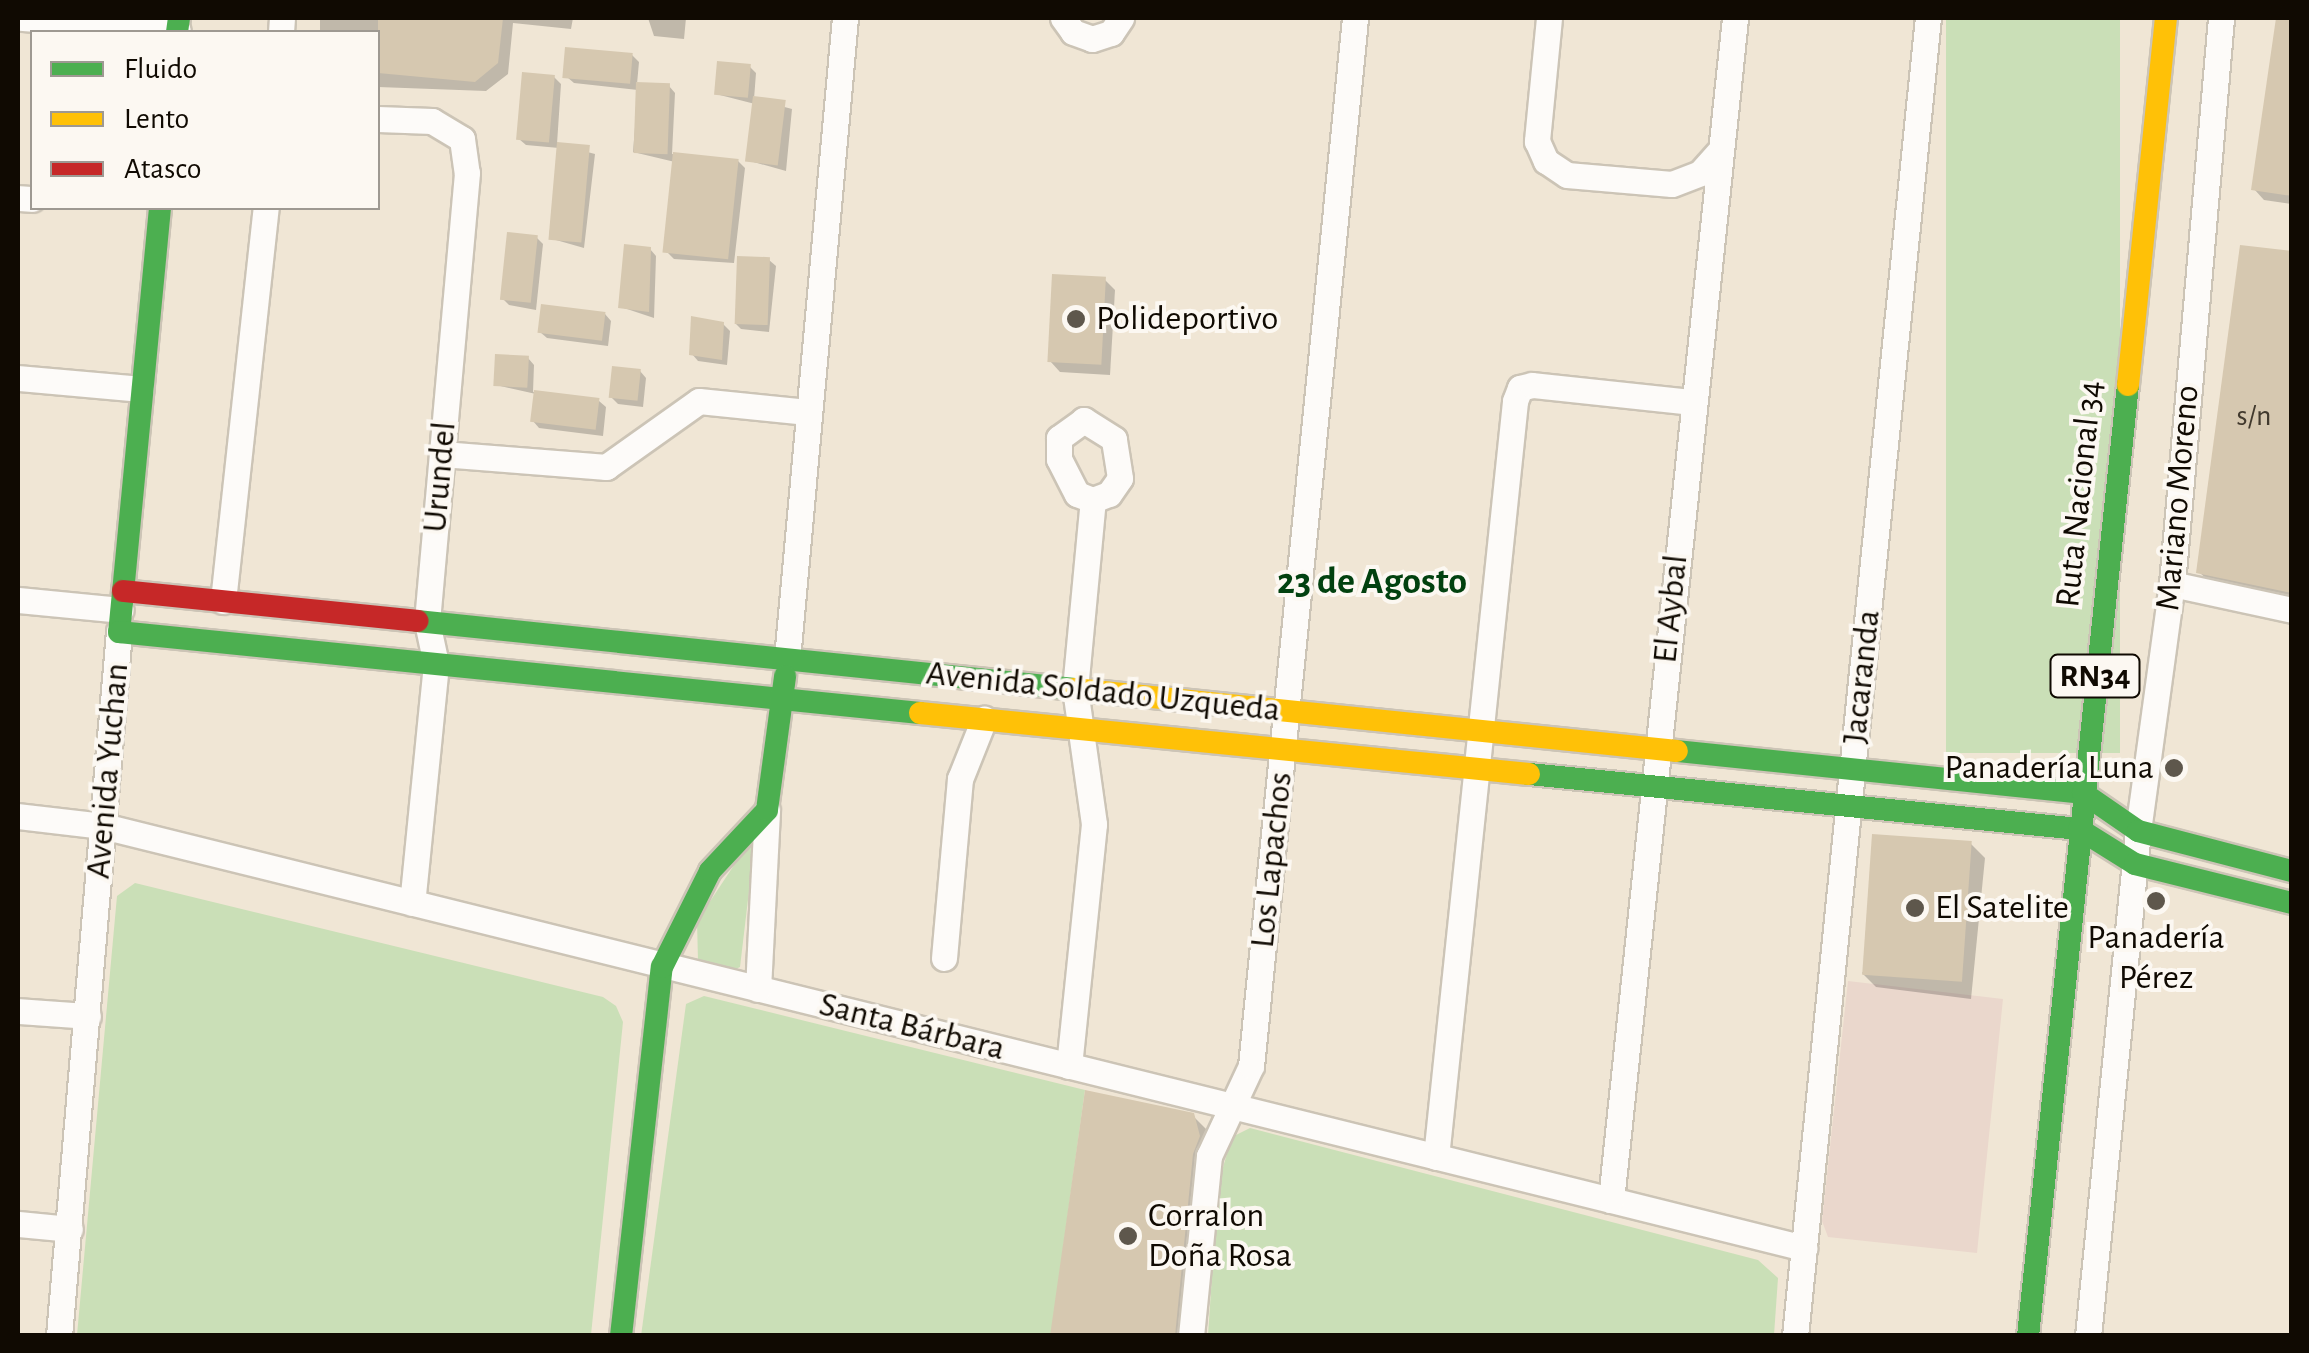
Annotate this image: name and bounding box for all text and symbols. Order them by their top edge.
legend [30,30,380,210]
text: Fluido [124,54,197,84]
text: Lento [124,104,189,134]
text: Atasco [124,154,202,184]
place label: Polideportivo [1096,298,1278,340]
marker: Polideportivo [1065,308,1087,330]
street label: Ruta Nacional 34 [2047,379,2113,609]
street label: Mariano Moreno [2147,384,2209,612]
house number: s/n [2236,398,2272,434]
street label: Urundel [414,420,466,534]
street label: El Aybal [1644,553,1698,665]
district label: 23 de Agosto [1277,560,1467,606]
street label: Jacaranda [1834,608,1890,746]
road number: RN34 [2048,649,2142,703]
street label: Avenida Soldado Uzqueda [924,653,1282,731]
street label: Avenida Yuchan [78,661,138,881]
place label: Panadería Luna [1944,747,2154,789]
marker: Panadería Luna [2163,757,2185,779]
street label: Los Lapachos [1242,770,1302,950]
place label: El Satelite [1935,887,2069,929]
marker: Panadería Pérez [2145,890,2167,912]
marker: El Satelite [1904,897,1926,919]
place label: Panadería Pérez [2087,917,2225,999]
street label: Santa Bárbara [815,984,1009,1070]
place label: Corralon Doña Rosa [1148,1195,1292,1277]
marker: Corralon Doña Rosa [1117,1225,1139,1247]

